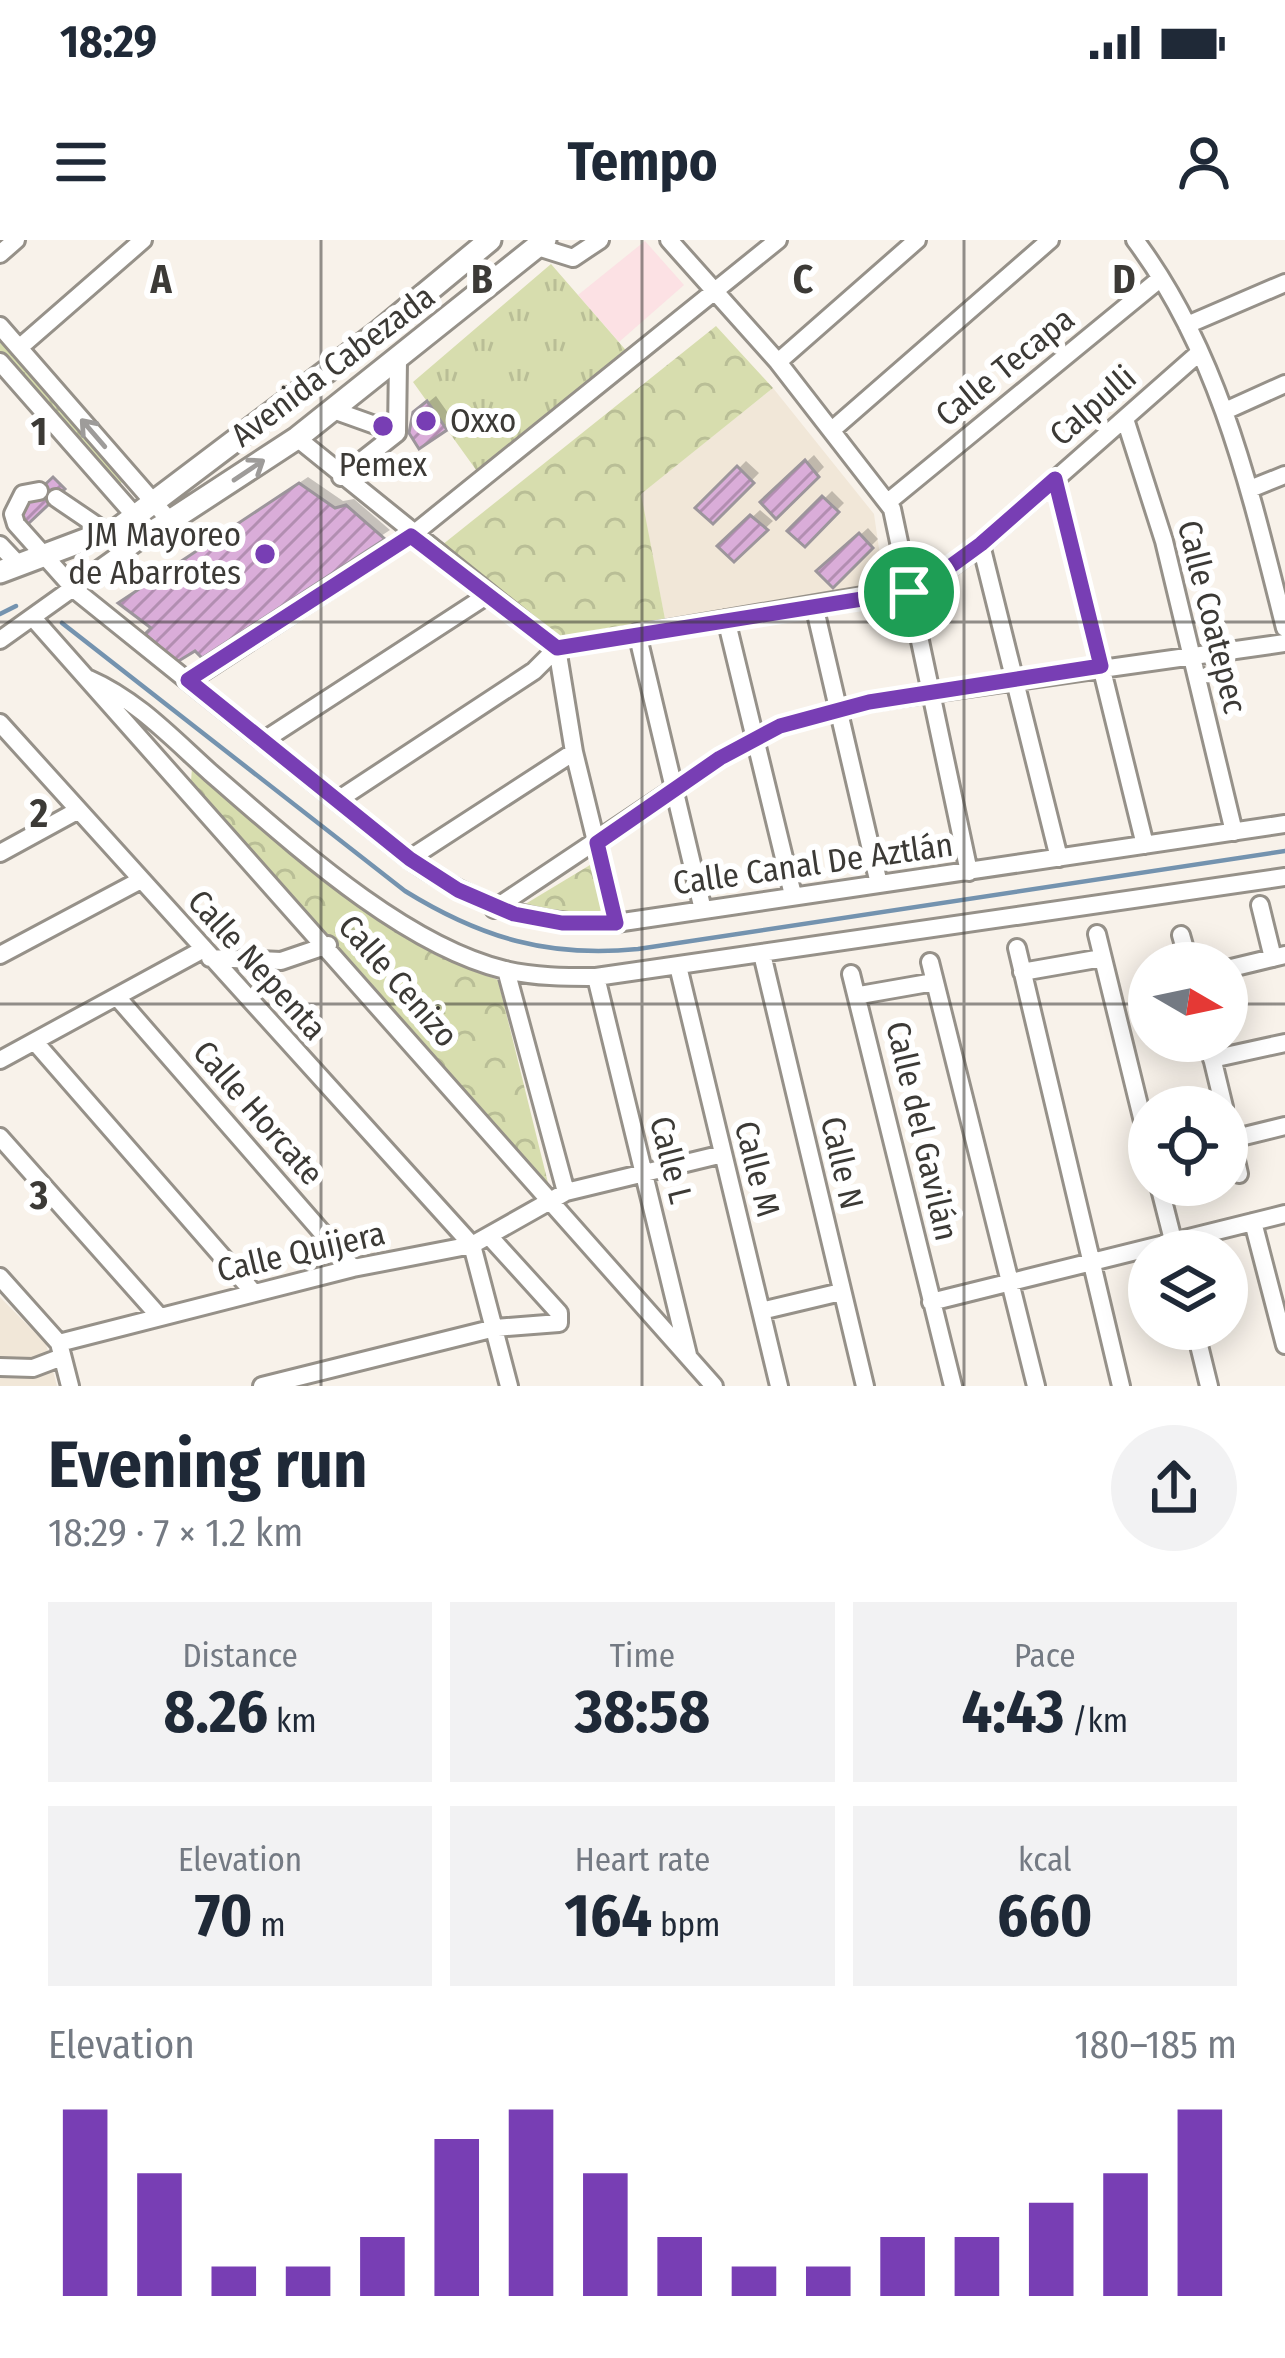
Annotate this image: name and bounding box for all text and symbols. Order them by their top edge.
text: 18:29 [60,15,157,69]
icon: menu [48,129,114,195]
icon: person [1171,129,1237,195]
text: Tempo [567,130,718,194]
text: A [149,257,172,303]
text: B [471,257,493,303]
text: C [793,257,814,303]
text: D [1112,257,1136,303]
street label: Avenida Cabezada [223,276,443,456]
street label: Calle Tecapa [928,299,1082,435]
street label: Calpulli [1042,358,1144,454]
place label: Oxxo [450,401,516,441]
marker: Oxxo [413,408,439,434]
text: 1 [31,409,47,455]
marker: Pemex [370,413,396,439]
one-way arrow [80,418,108,449]
place label: Pemex [339,445,428,485]
one-way arrow [232,458,266,483]
place label: JM Mayoreo de Abarrotes [68,515,241,593]
street label: Calle Coatepec [1169,516,1255,718]
marker: JM Mayoreo de Abarrotes [252,541,278,567]
pin [858,541,960,643]
icon: arrive [876,559,942,625]
text: 2 [29,791,48,837]
street label: Calle Canal De Aztlán [671,825,955,903]
street label: Calle Nepenta [179,882,335,1048]
street label: Calle Cenizo [330,907,466,1055]
north arrow [1128,942,1248,1062]
map controls [1128,942,1248,1350]
street label: Calle del Gavilán [877,1017,967,1245]
street label: Calle Horcate [184,1033,332,1193]
button: locate [1128,1086,1248,1206]
street label: Calle L [641,1112,701,1208]
street label: Calle N [812,1113,872,1213]
street label: Calle M [726,1117,788,1221]
text: 3 [29,1173,48,1219]
street label: Calle Quijera [213,1213,389,1291]
button: layers [1128,1230,1248,1350]
text: Evening run [48,1425,368,1504]
button: share [1111,1425,1237,1551]
text: 18:29 · 7 × 1.2 km [48,1510,303,1556]
text: Distance [182,1636,298,1676]
text: Time [610,1636,675,1676]
text: Pace [1014,1636,1076,1676]
text: 8.26 [164,1676,268,1748]
text: 38:58 [575,1676,710,1748]
text: 4:43 [961,1676,1064,1748]
text: km [268,1701,317,1741]
text: /km [1064,1701,1128,1741]
text: Elevation [178,1840,302,1880]
text: Heart rate [575,1840,710,1880]
text: kcal [1018,1840,1072,1880]
text: 70 [195,1880,252,1952]
text: 164 [565,1880,652,1952]
text: 660 [997,1880,1093,1952]
text: m [252,1905,286,1945]
text: bpm [652,1905,720,1945]
text: Elevation [48,2022,195,2068]
text: 180–185 m [1074,2022,1237,2068]

